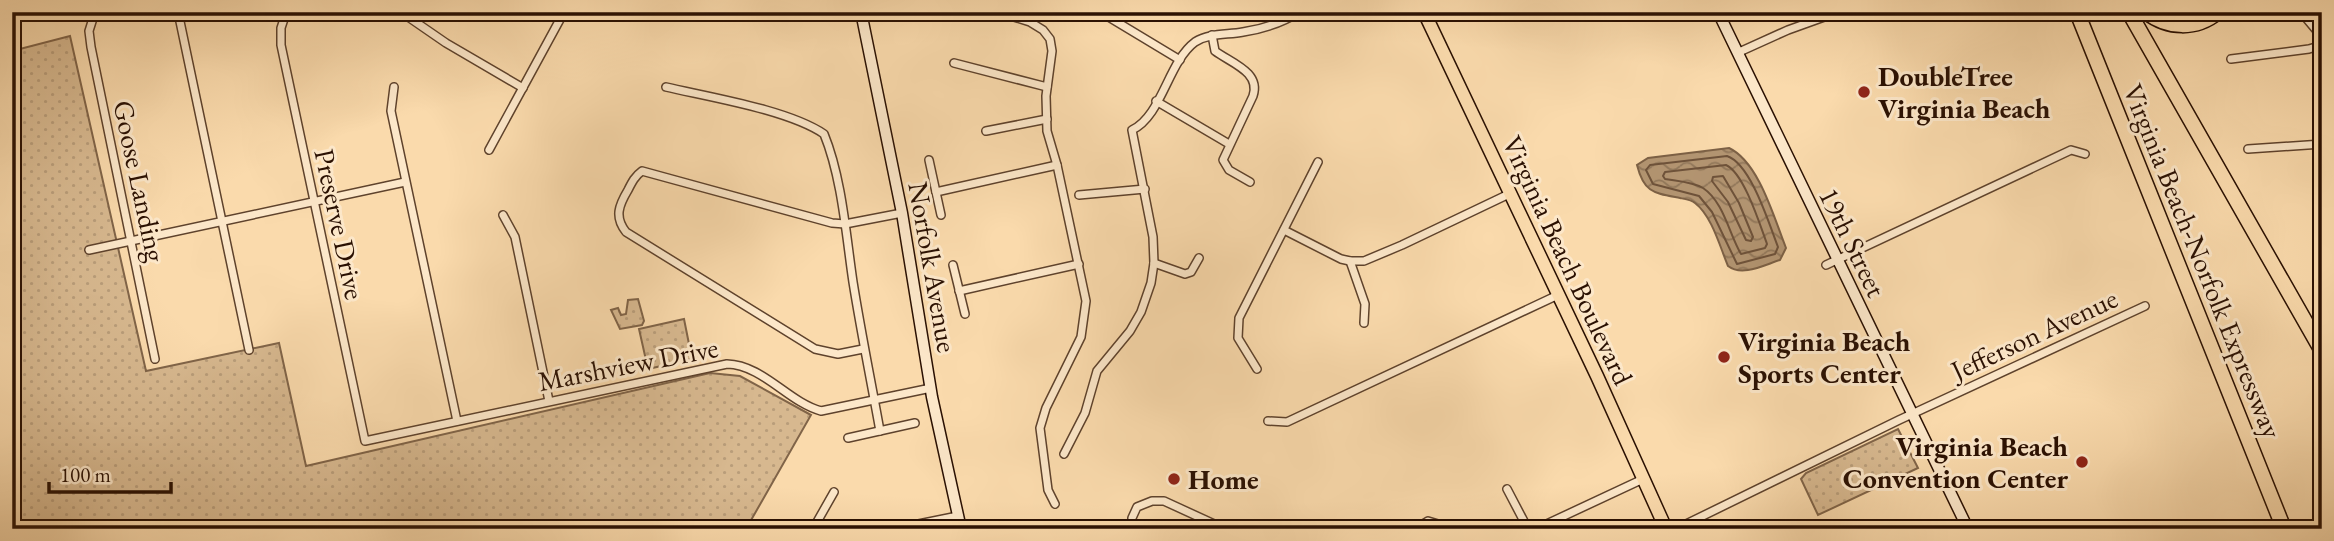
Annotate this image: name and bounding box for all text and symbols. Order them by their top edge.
place label: DoubleTree Virginia Beach [1878,58,2051,126]
street label: Virginia Beach-Norfolk Expressway [2115,79,2291,444]
marker: DoubleTree Virginia Beach [1856,84,1872,100]
street label: Goose Landing [105,97,175,266]
street label: Virginia Beach Boulevard [1494,130,1642,391]
street label: Preserve Drive [306,145,374,303]
street label: Norfolk Avenue [900,179,966,355]
street label: 19th Street [1811,181,1895,303]
street label: Jefferson Avenue [1943,280,2123,389]
place label: Virginia Beach Sports Center [1738,323,1911,391]
street label: Marshview Drive [535,329,721,399]
marker: Virginia Beach Sports Center [1716,349,1732,365]
place label: Virginia Beach Convention Center [1843,428,2068,496]
scale bar [49,450,172,494]
marker: Virginia Beach Convention Center [2074,454,2090,470]
text: 100 m [60,461,111,488]
place label: Home [1188,461,1259,497]
marker: Home [1166,471,1182,487]

